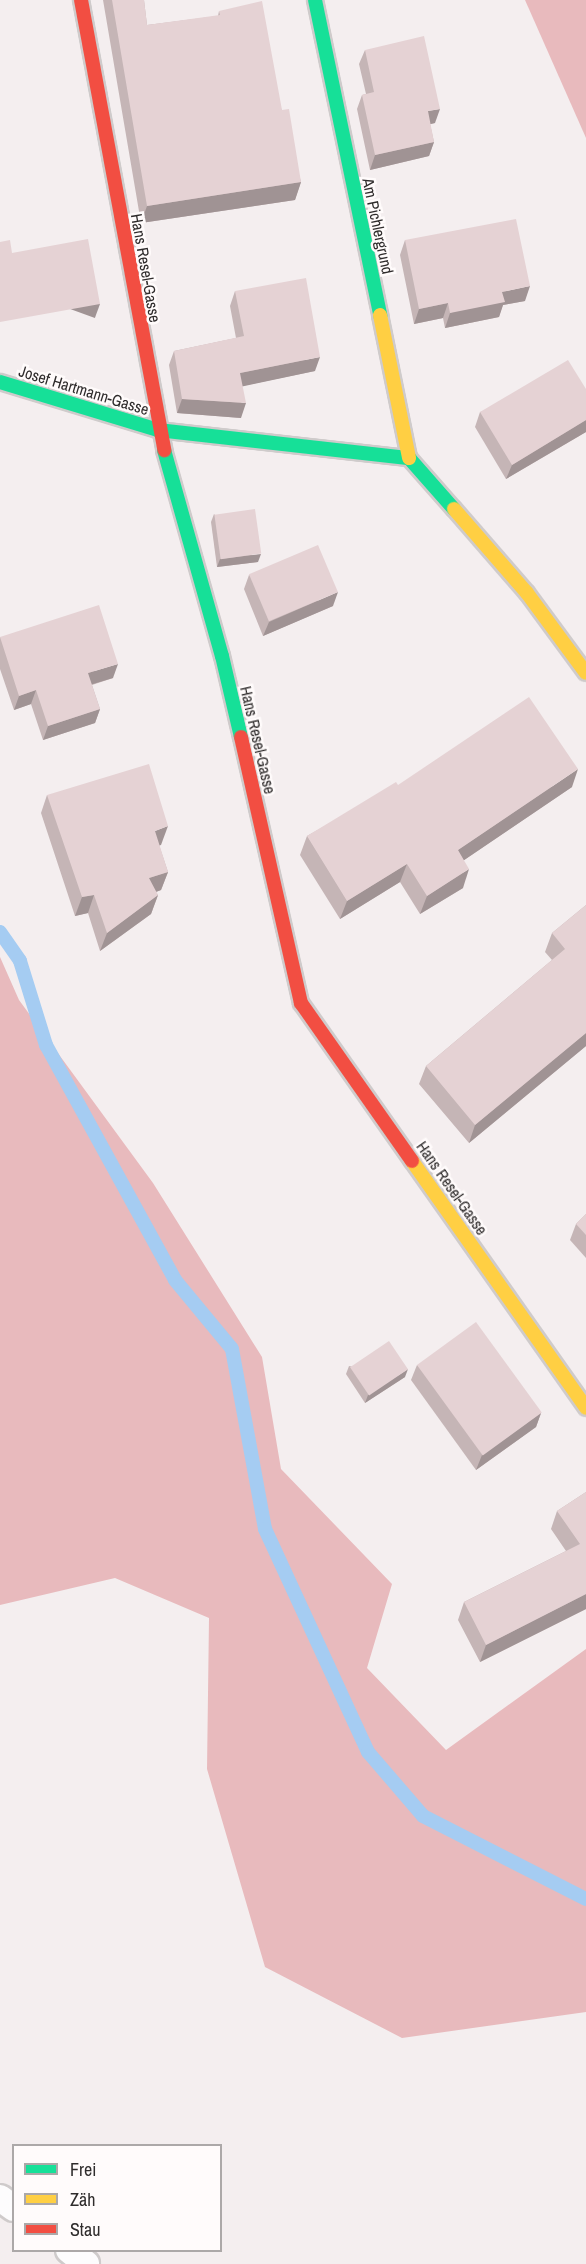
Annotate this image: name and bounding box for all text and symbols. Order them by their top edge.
street label: Am Pichlergrund [358,176,398,276]
street label: Hans Resel-Gasse [127,212,165,324]
street label: Josef Hartmann-Gasse [17,361,151,419]
street label: Hans Resel-Gasse [236,684,280,796]
street label: Hans Resel-Gasse [413,1137,491,1239]
legend [12,2144,222,2252]
text: Frei [70,2157,96,2182]
text: Zäh [70,2187,95,2212]
text: Stau [70,2217,100,2242]

